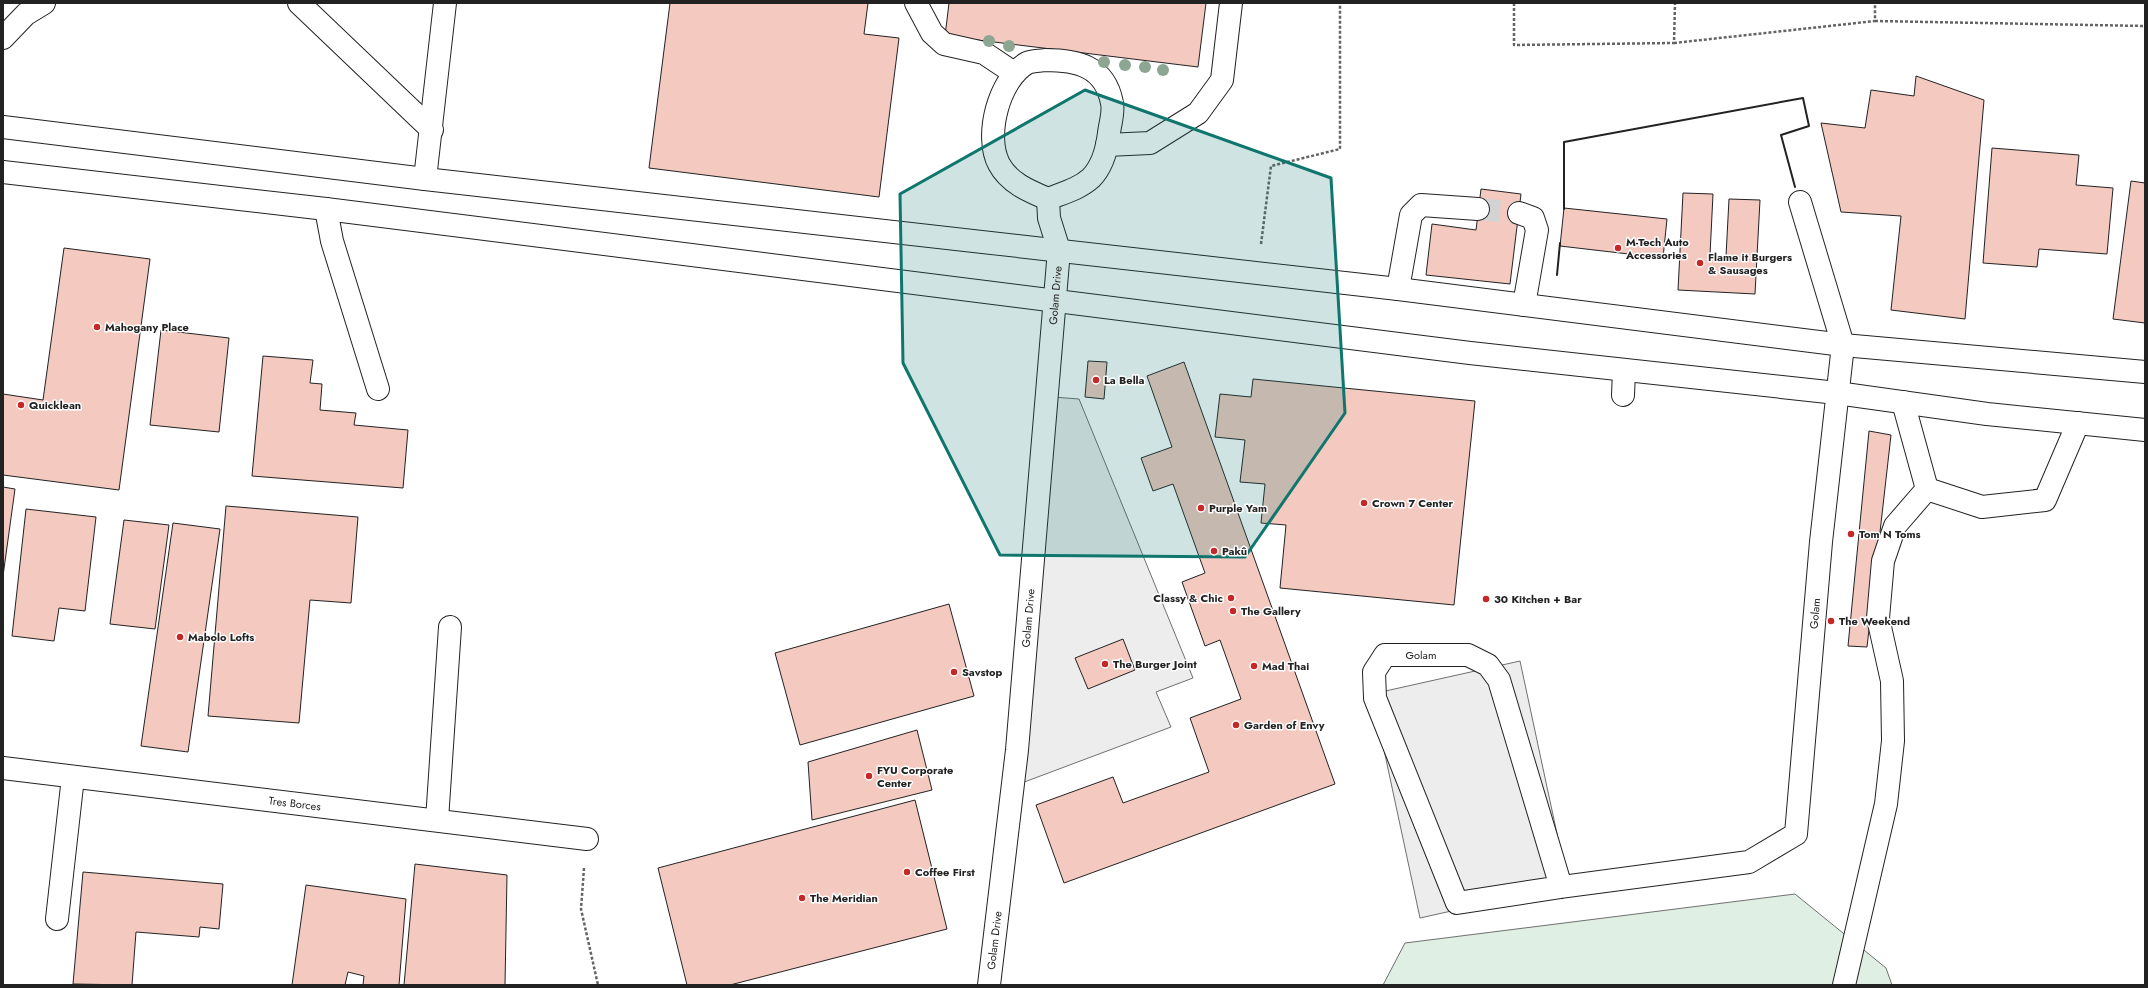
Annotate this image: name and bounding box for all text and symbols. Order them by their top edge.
place label: M-Tech Auto Accessories [1625,234,1689,263]
marker: M-Tech Auto Accessories [1613,243,1623,253]
place label: Flame it Burgers & Sausages [1708,249,1792,278]
marker: Flame it Burgers & Sausages [1695,258,1705,268]
street label: Golam Drive [1045,265,1066,325]
place label: Mahogany Place [105,319,189,335]
marker: Mahogany Place [92,322,102,332]
place label: La Bella [1104,372,1145,388]
marker: La Bella [1091,375,1101,385]
place label: Quicklean [29,397,81,413]
marker: Quicklean [16,400,26,410]
place label: Crown 7 Center [1372,495,1453,511]
marker: Crown 7 Center [1359,498,1369,508]
place label: Purple Yam [1209,500,1267,516]
marker: Purple Yam [1196,503,1206,513]
place label: Tom N Toms [1859,526,1921,542]
marker: Tom N Toms [1846,529,1856,539]
place label: Pakû [1222,543,1247,559]
marker: Pakû [1209,546,1219,556]
street label: Golam Drive [1018,588,1039,648]
place label: Classy & Chic [1153,590,1223,606]
place label: 30 Kitchen + Bar [1494,591,1582,607]
marker: Classy & Chic [1226,593,1236,603]
marker: 30 Kitchen + Bar [1481,594,1491,604]
street label: Golam [1806,597,1824,630]
place label: The Gallery [1241,603,1301,619]
marker: The Gallery [1228,606,1238,616]
place label: The Weekend [1839,613,1910,629]
marker: The Weekend [1826,616,1836,626]
place label: Mabolo Lofts [188,629,254,645]
marker: Mabolo Lofts [175,632,185,642]
street label: Golam [1406,647,1436,663]
place label: The Burger Joint [1113,656,1197,672]
place label: Mad Thai [1262,658,1309,674]
marker: The Burger Joint [1100,659,1110,669]
marker: Mad Thai [1249,661,1259,671]
place label: Savstop [962,664,1003,680]
marker: Savstop [949,667,959,677]
place label: Garden of Envy [1244,717,1325,733]
marker: Garden of Envy [1231,720,1241,730]
place label: FYU Corporate Center [877,762,953,791]
marker: FYU Corporate Center [864,771,874,781]
street label: Tres Borces [268,792,322,815]
place label: Coffee First [915,864,975,880]
marker: Coffee First [902,867,912,877]
place label: The Meridian [810,890,878,906]
marker: The Meridian [797,893,807,903]
street label: Golam Drive [983,910,1006,970]

